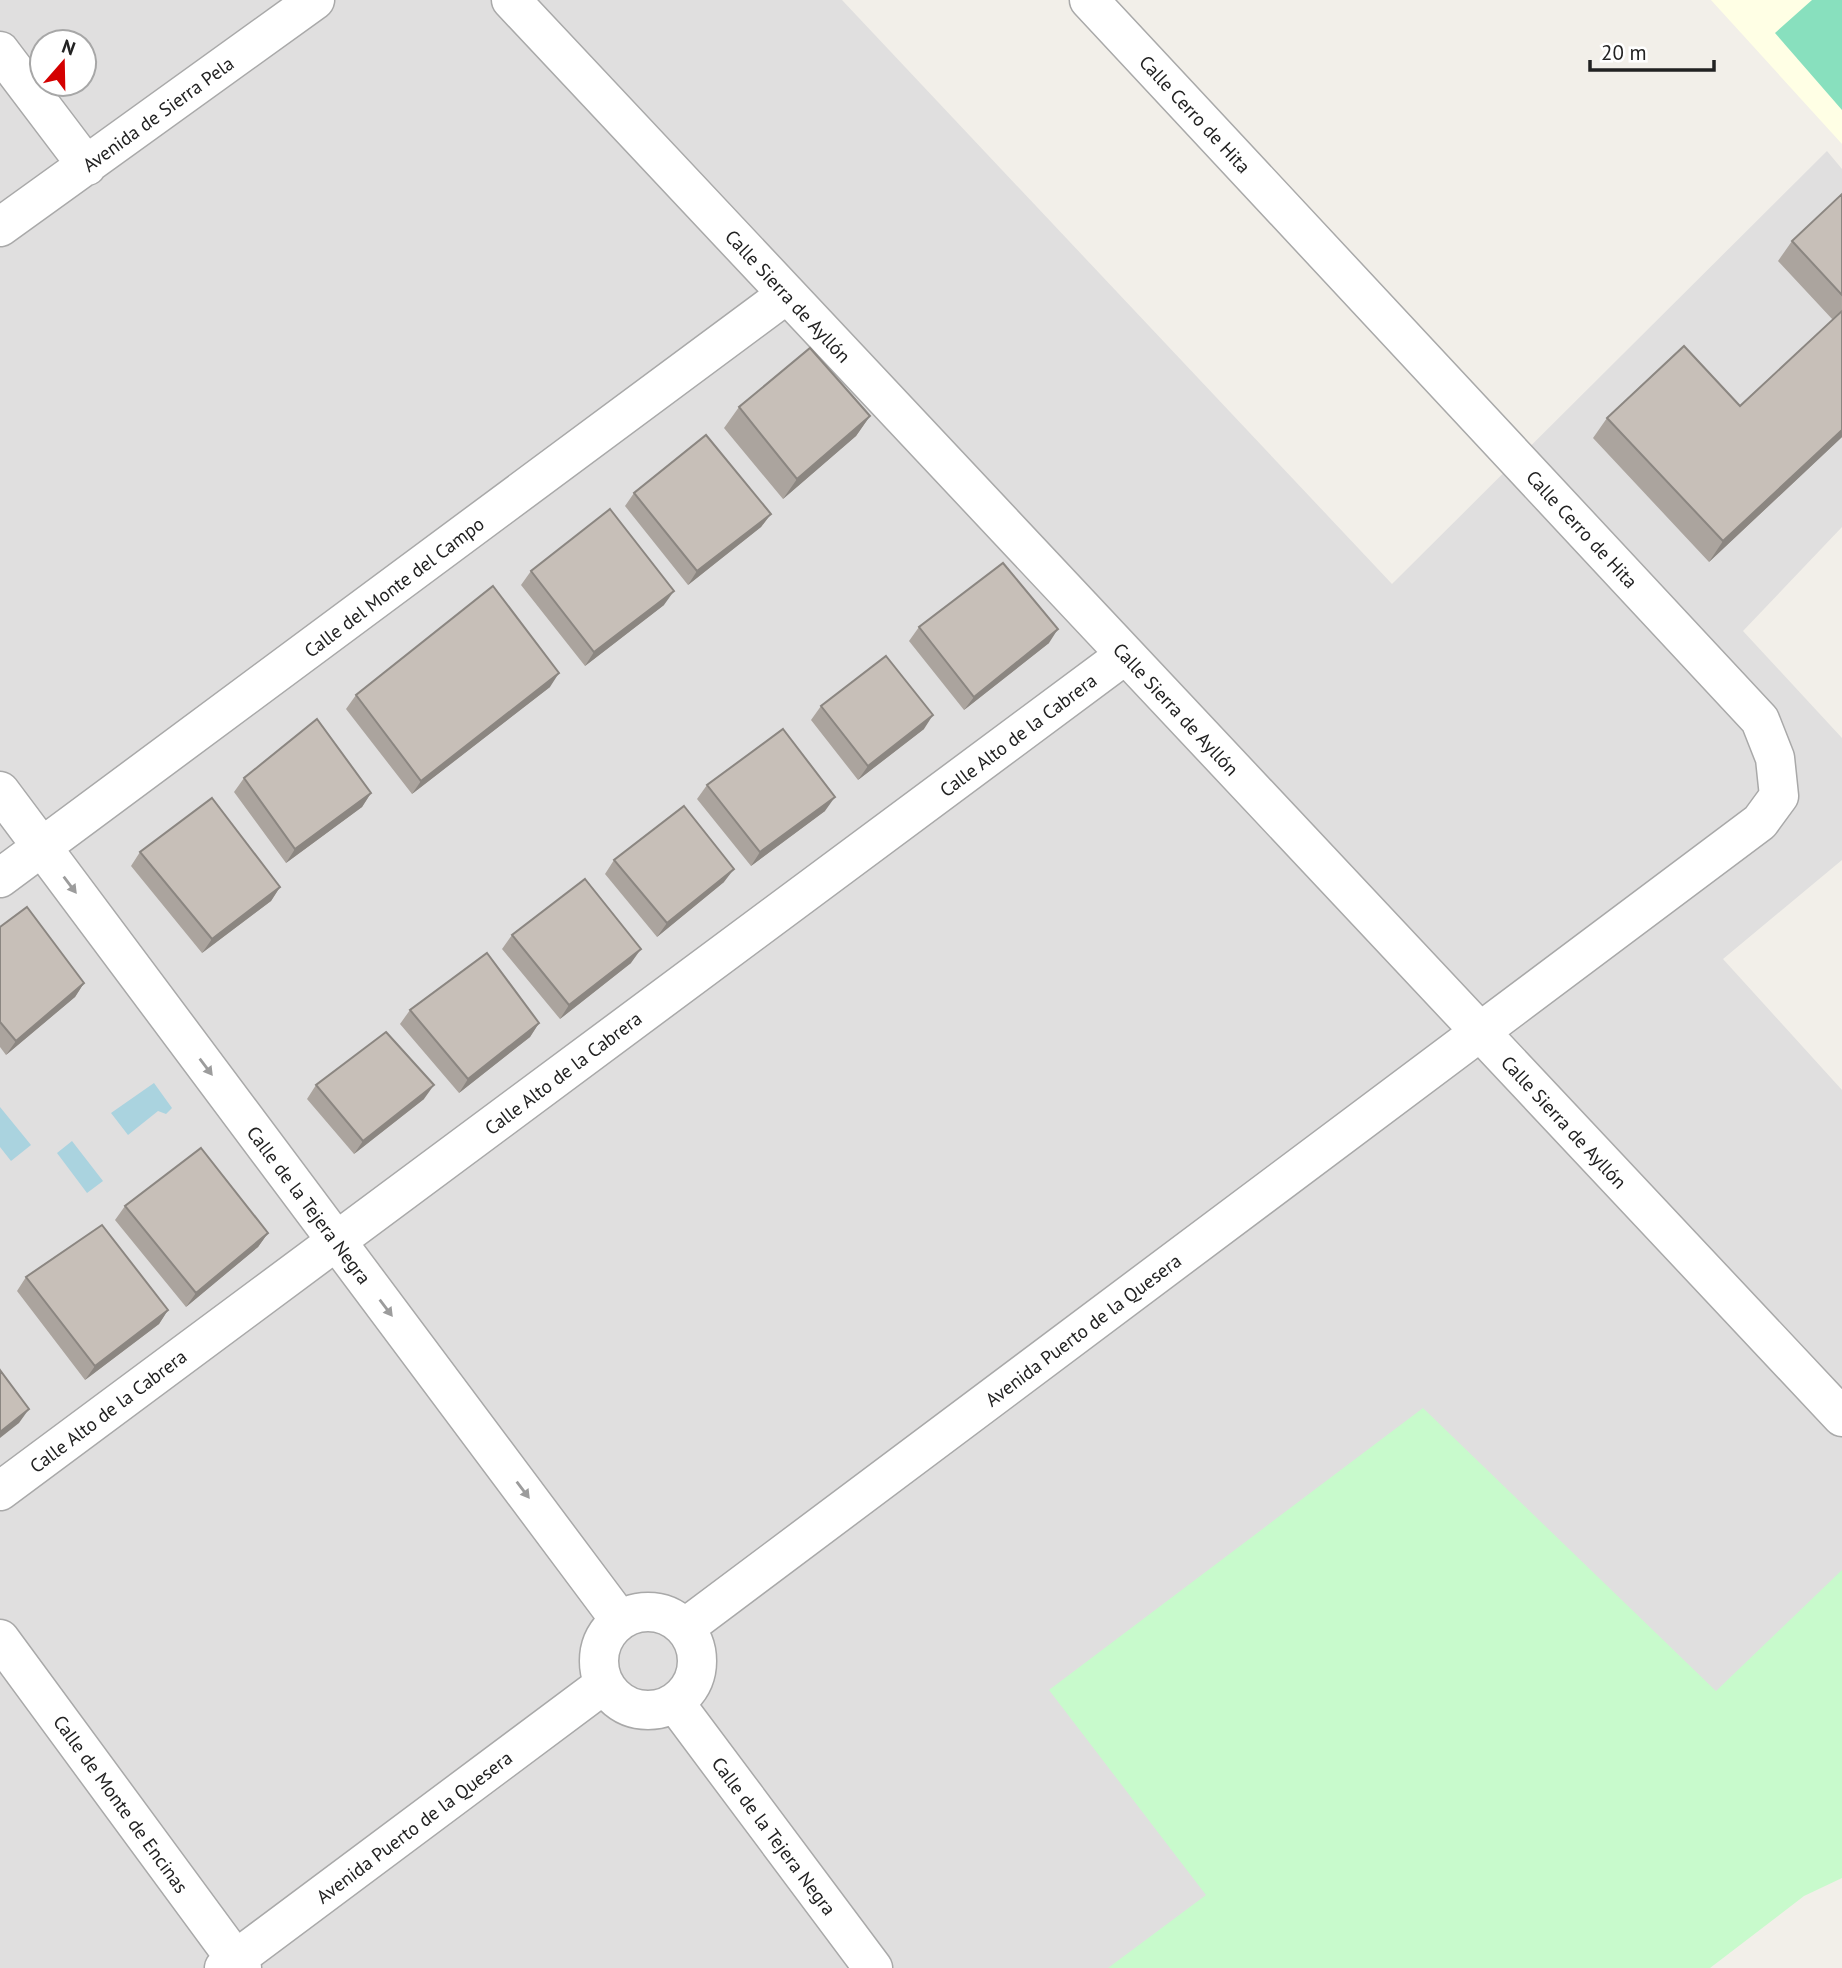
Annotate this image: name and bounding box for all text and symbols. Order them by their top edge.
north arrow [28,28,98,98]
scale bar [1590,28,1714,72]
text: N [59,34,79,60]
text: 20 m [1601,39,1647,66]
street label: Calle Cerro de Hita [1134,50,1256,178]
street label: Avenida de Sierra Pela [78,51,238,177]
street label: Calle Sierra de Ayllón [720,224,856,368]
street label: Calle Cerro de Hita [1521,465,1643,593]
street label: Calle del Monte del Campo [299,511,489,663]
street label: Calle Sierra de Ayllón [1108,637,1244,781]
street label: Calle Alto de la Cabrera [935,668,1101,802]
one-way arrow [63,876,77,894]
street label: Calle Alto de la Cabrera [480,1006,646,1140]
street label: Calle Sierra de Ayllón [1496,1050,1632,1194]
one-way arrow [199,1058,213,1076]
street label: Calle de la Tejera Negra [242,1121,376,1289]
street label: Avenida Puerto de la Quesera [980,1248,1186,1412]
one-way arrow [379,1299,394,1317]
street label: Calle Alto de la Cabrera [25,1344,191,1478]
one-way arrow [515,1481,530,1499]
street label: Calle de Monte de Encinas [48,1710,194,1898]
street label: Avenida Puerto de la Quesera [311,1745,517,1909]
street label: Calle de la Tejera Negra [707,1752,841,1920]

